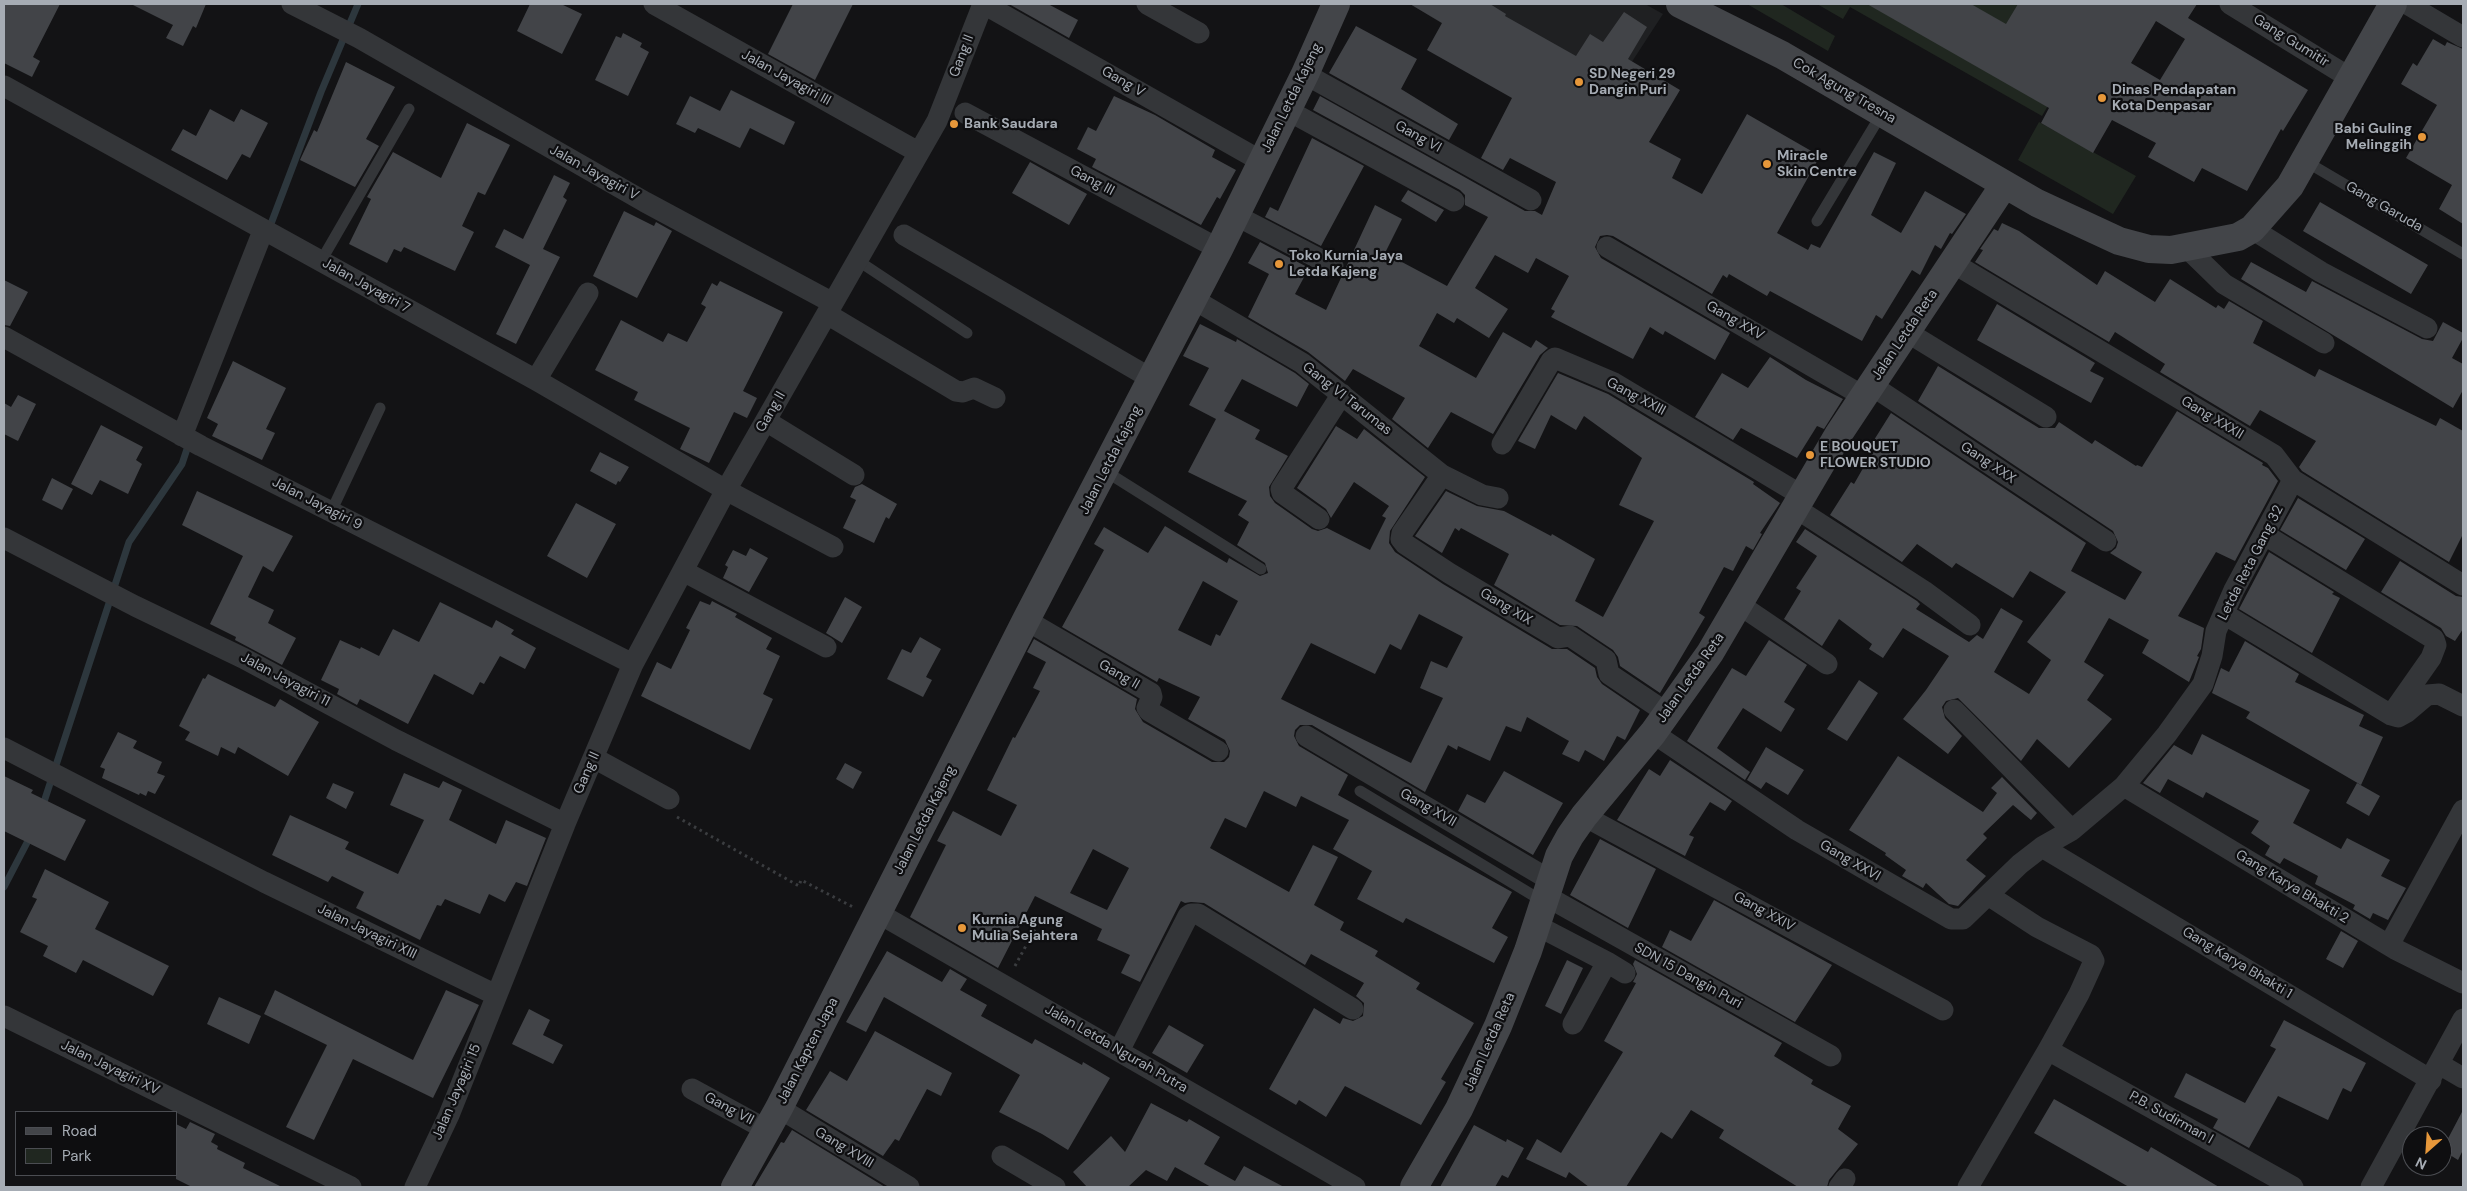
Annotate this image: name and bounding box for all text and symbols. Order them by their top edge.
street label: Gang Gumitir [2250,11,2332,71]
street label: Gang II [946,32,978,80]
street label: Jalan Letda Kajeng [1258,40,1326,156]
street label: Jalan Jayagiri III [738,46,834,110]
street label: Cok Agung Tresna [1789,55,1899,127]
street label: Gang V [1098,63,1148,101]
place label: SD Negeri 29 Dangin Puri [1589,66,1675,98]
marker: SD Negeri 29 Dangin Puri [1573,76,1585,88]
place label: Dinas Pendapatan Kota Denpasar [2112,82,2236,114]
marker: Dinas Pendapatan Kota Denpasar [2096,92,2108,104]
place label: Bank Saudara [964,116,1058,132]
street label: Gang VI [1392,117,1444,157]
marker: Bank Saudara [948,118,960,130]
place label: Babi Guling Melinggih [2334,121,2412,154]
marker: Babi Guling Melinggih [2416,131,2428,143]
street label: Jalan Jayagiri V [546,142,642,204]
place label: Miracle Skin Centre [1777,148,1857,180]
marker: Miracle Skin Centre [1761,158,1773,170]
street label: Gang III [1067,162,1117,200]
street label: Gang Garuda [2343,178,2425,236]
place label: Toko Kurnia Jaya Letda Kajeng [1289,248,1403,280]
street label: Jalan Jayagiri 7 [319,255,413,317]
marker: Toko Kurnia Jaya Letda Kajeng [1273,258,1285,270]
street label: Jalan Letda Reta [1868,286,1942,384]
street label: Gang XXV [1703,298,1767,344]
street label: Gang VI Tarumas [1299,359,1395,439]
street label: Gang XXIII [1604,374,1668,420]
street label: Gang II [753,389,789,435]
street label: Gang XXXII [2178,393,2246,443]
street label: Jalan Letda Kajeng [1076,403,1146,517]
street label: Gang XXX [1957,438,2019,488]
place label: E BOUQUET FLOWER STUDIO [1820,439,1931,472]
marker: E BOUQUET FLOWER STUDIO [1804,449,1816,461]
street label: Jalan Jayagiri 9 [269,474,365,534]
street label: Letda Reta Gang 32 [2215,503,2287,623]
street label: Gang XIX [1477,585,1535,629]
street label: Jalan Letda Reta [1654,630,1728,726]
street label: Jalan Jayagiri 11 [237,649,333,711]
street label: Gang II [1096,657,1142,693]
street label: Gang II [570,749,604,797]
street label: Jalan Letda Kajeng [890,763,960,877]
street label: Gang XVII [1397,785,1459,831]
street label: Gang XXVI [1817,837,1883,885]
street label: Gang Karya Bhakti 2 [2232,847,2352,927]
street label: Gang XXIV [1730,888,1798,936]
street label: Jalan Jayagiri XIII [315,901,419,963]
place label: Kurnia Agung Mulia Sejahtera [972,912,1078,944]
marker: Kurnia Agung Mulia Sejahtera [956,922,968,934]
street label: Gang Karya Bhakti 1 [2179,924,2295,1002]
street label: SDN 15 Dangin Puri [1631,939,1745,1013]
street label: Jalan Letda Reta [1461,990,1519,1094]
street label: Jalan Kapten Japa [774,995,842,1107]
street label: Jalan Letda Ngurah Putra [1042,1001,1190,1097]
street label: Jalan Jayagiri XV [58,1037,162,1099]
street label: Jalan Jayagiri 15 [429,1041,485,1143]
street label: P.B. Sudirman I [2126,1088,2216,1148]
street label: Gang VII [701,1089,757,1129]
legend [15,1111,178,1176]
text: Road [62,1121,97,1141]
street label: Gang XVIII [812,1124,876,1172]
north arrow [2402,1126,2452,1176]
text: Park [62,1146,92,1166]
text: N [2412,1153,2429,1174]

